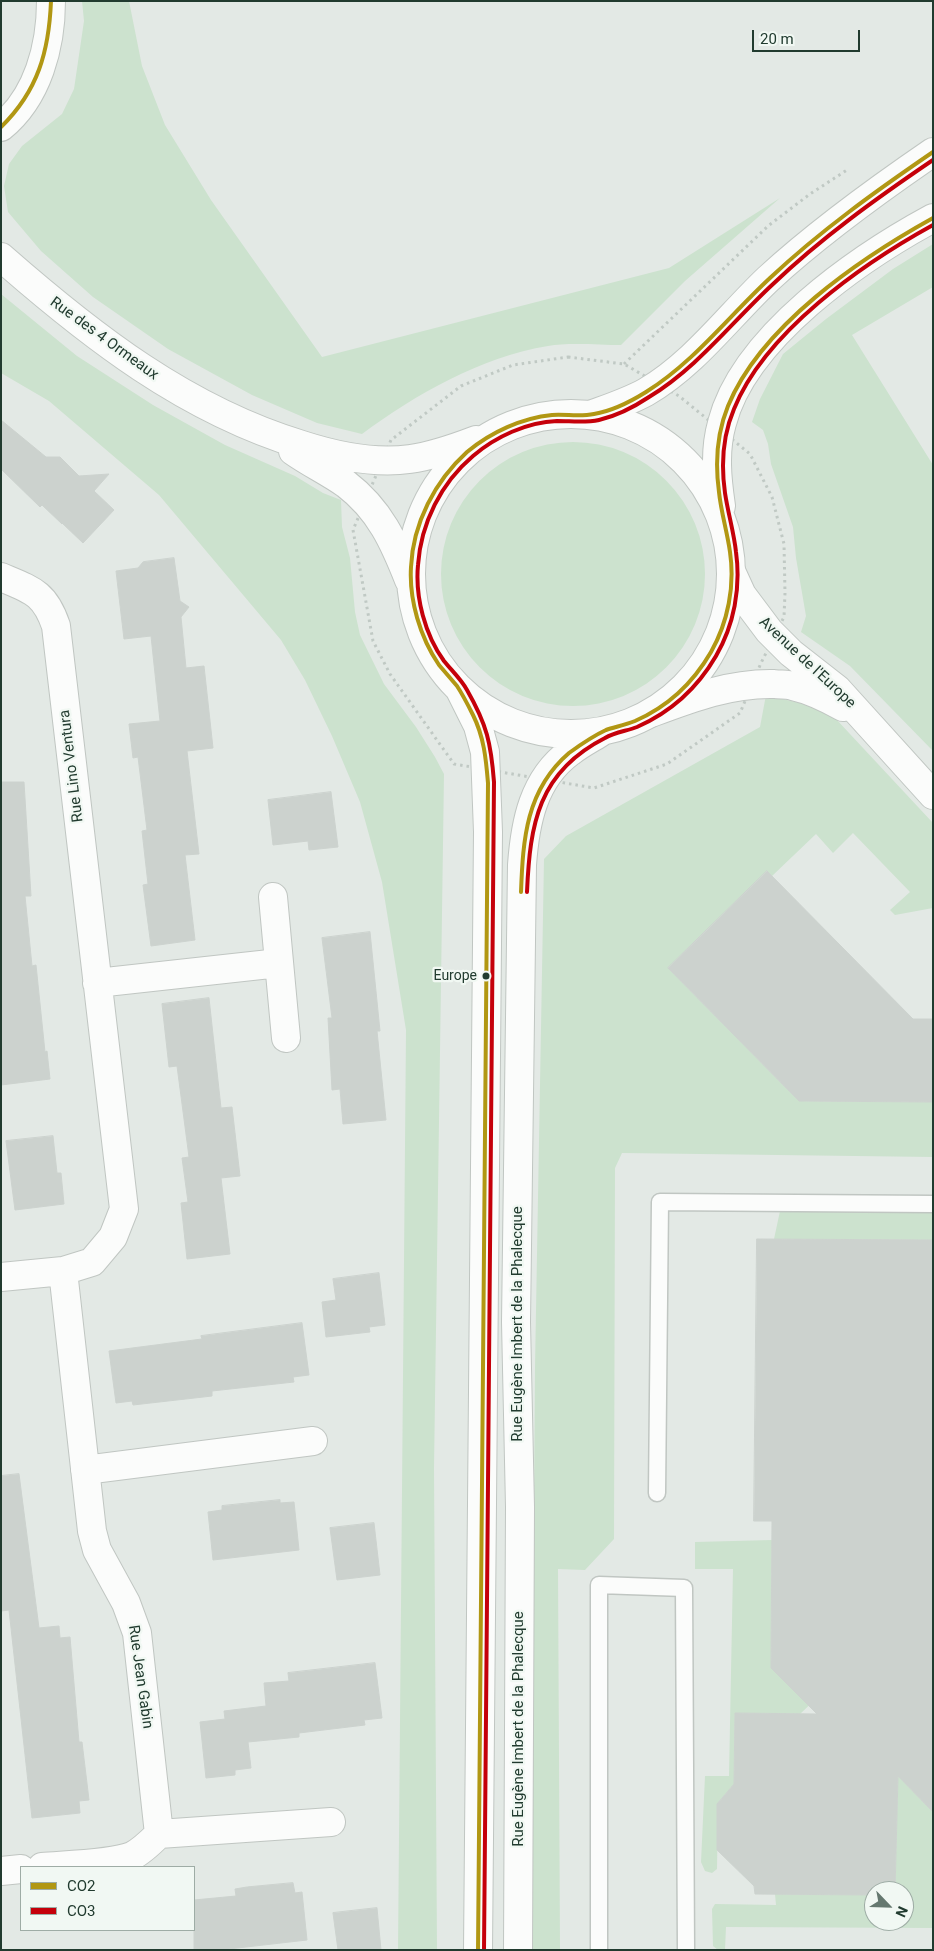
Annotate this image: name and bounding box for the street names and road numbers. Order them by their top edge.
street label: Rue des 4 Ormeaux [46,294,162,384]
street label: Avenue de l'Europe [755,614,859,712]
street label: Rue Lino Ventura [56,709,88,823]
street label: Rue Eugène Imbert de la Phalecque [509,1206,527,1442]
street label: Rue Eugène Imbert de la Phalecque [510,1611,528,1847]
street label: Rue Jean Gabin [124,1624,156,1730]

